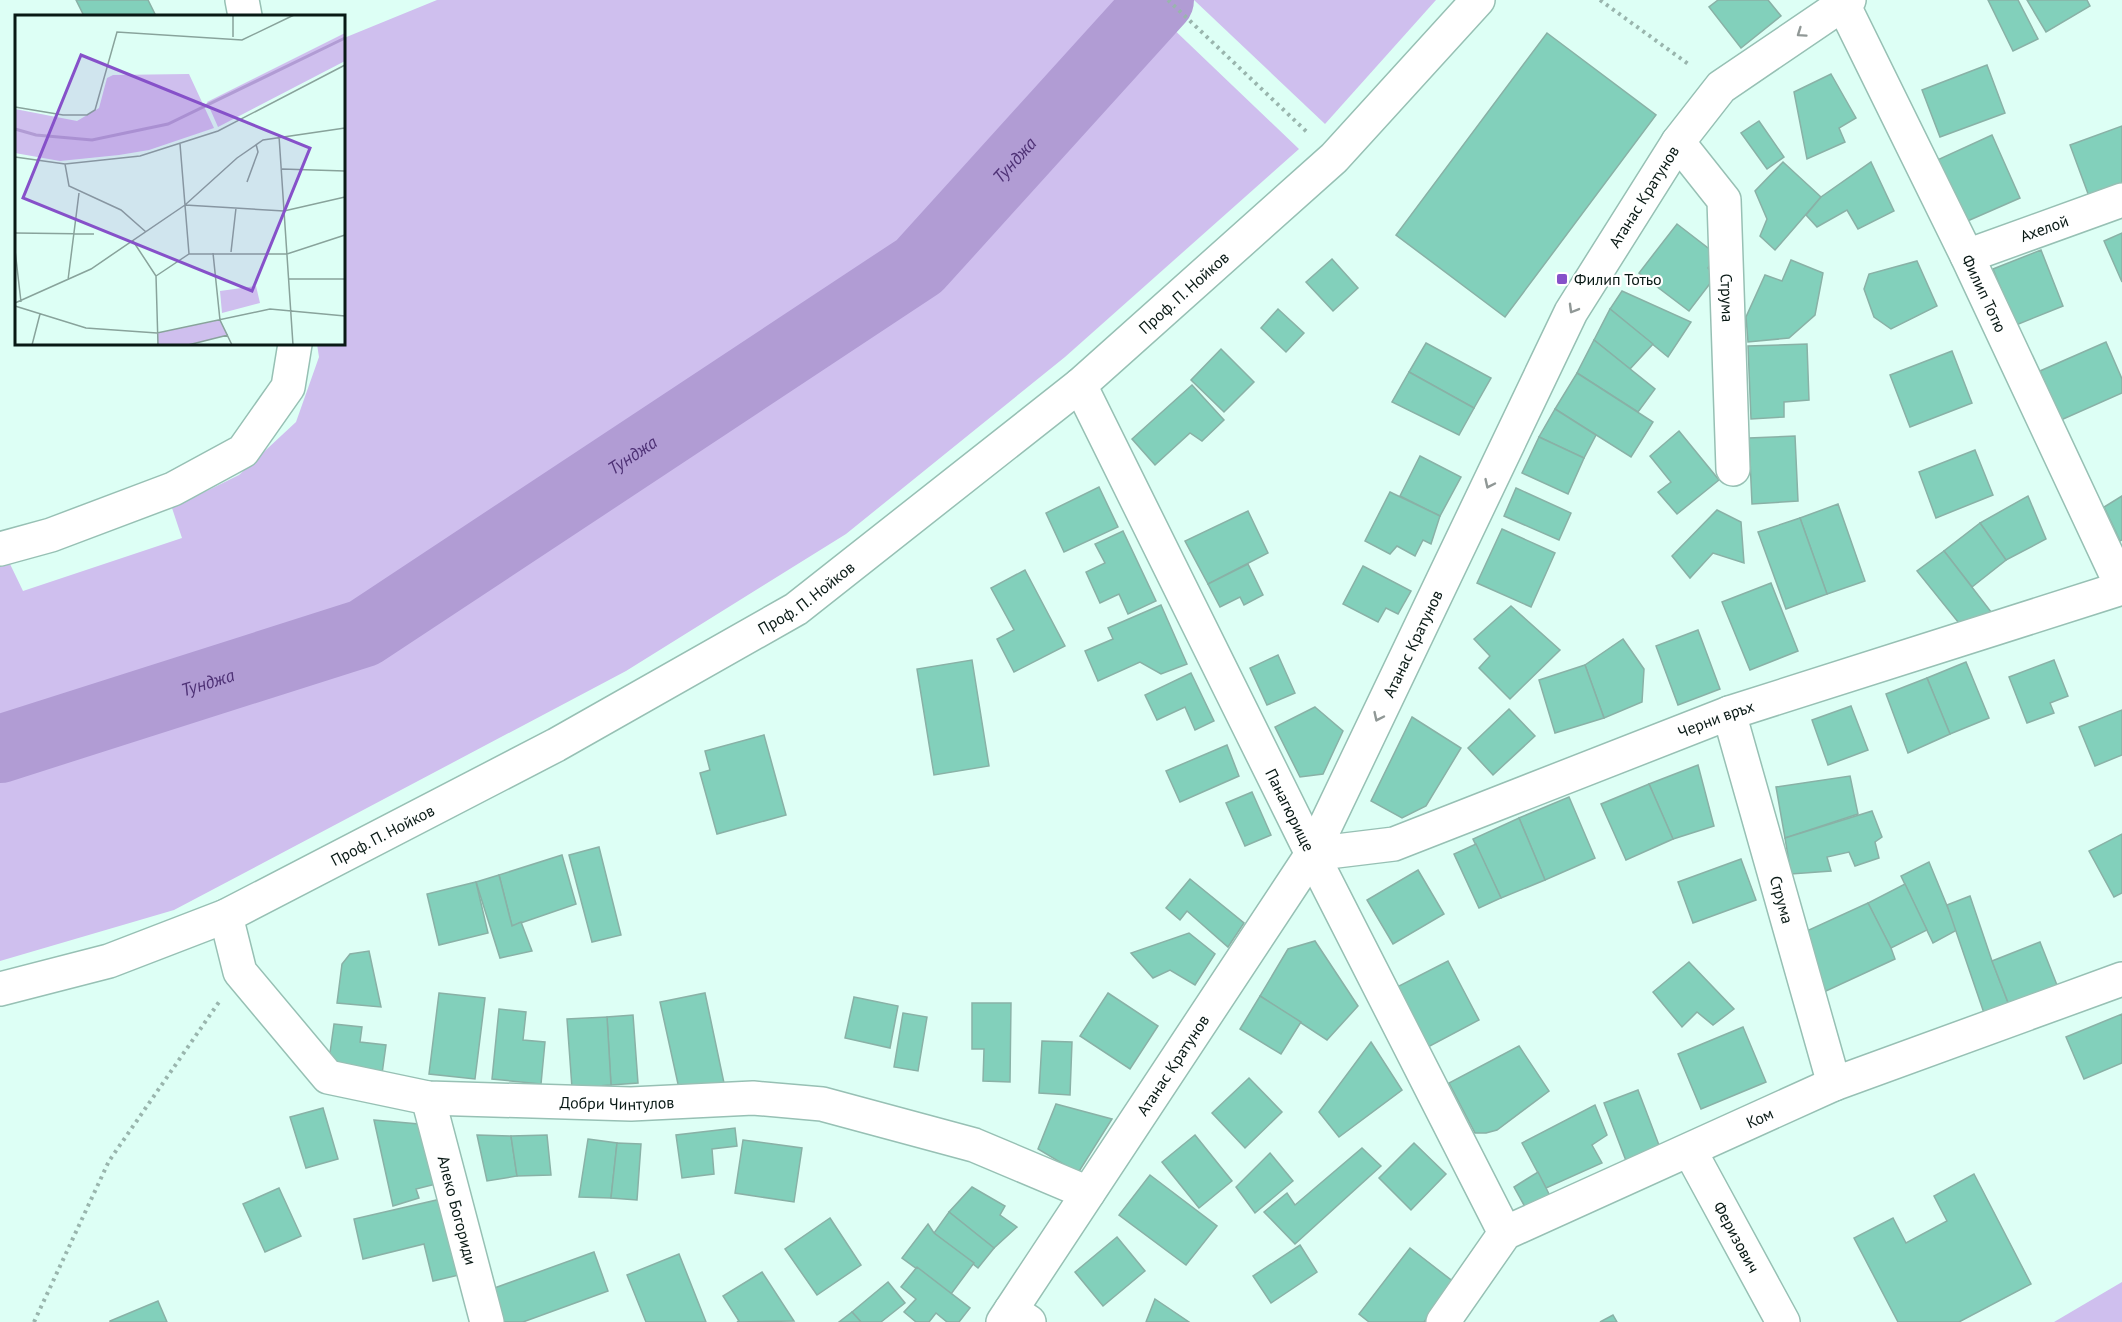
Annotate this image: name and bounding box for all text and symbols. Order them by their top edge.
inset map [15,15,345,345]
one-way arrow [1796,26,1807,37]
water label: Тунджа [988,132,1041,188]
street label: Атанас Кратунов [1604,142,1683,251]
street label: Ахелой [2017,210,2071,246]
street label: Проф. П. Нойков [1134,247,1233,338]
street label: Филип Тотю [1958,251,2011,335]
place label: Филип Тотьо [1574,269,1662,289]
marker: Филип Тотьо [1555,272,1569,286]
street label: Струма [1716,273,1738,323]
one-way arrow [1569,303,1580,313]
water label: Тунджа [603,430,662,480]
one-way arrow [1484,478,1496,489]
street label: Проф. П. Нойков [754,557,858,639]
street label: Атанас Кратунов [1378,587,1447,701]
water label: Тунджа [178,663,237,702]
street label: Черни връх [1675,696,1757,742]
one-way arrow [1373,711,1385,722]
street label: Панагюрище [1261,765,1319,855]
street label: Проф. П. Нойков [327,800,438,870]
street label: Струма [1766,873,1798,926]
street label: Атанас Кратунов [1132,1011,1213,1119]
street label: Добри Чинтулов [559,1092,675,1114]
street label: Ком [1743,1103,1776,1132]
street label: Алеко Богориди [434,1153,482,1267]
street label: Феризович [1709,1198,1764,1276]

